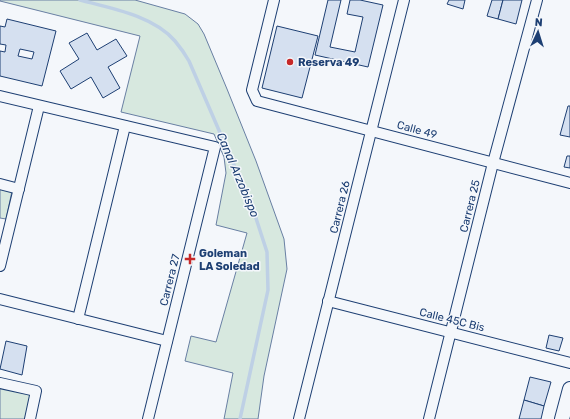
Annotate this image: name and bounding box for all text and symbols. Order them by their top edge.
north arrow [518,12,558,52]
text: N [534,16,543,29]
place label: Reserva 49 [298,56,359,69]
marker: Reserva 49 [285,57,295,67]
street label: Calle 49 [396,118,438,142]
water label: Canal Arzobispo [214,131,262,220]
street label: Carrera 25 [457,178,483,234]
street label: Carrera 26 [327,179,353,235]
place label: Goleman LA Soledad [199,247,260,273]
street label: Carrera 27 [157,252,183,307]
marker: Goleman LA Soledad [184,253,196,265]
street label: Calle 45C Bis [418,306,486,334]

